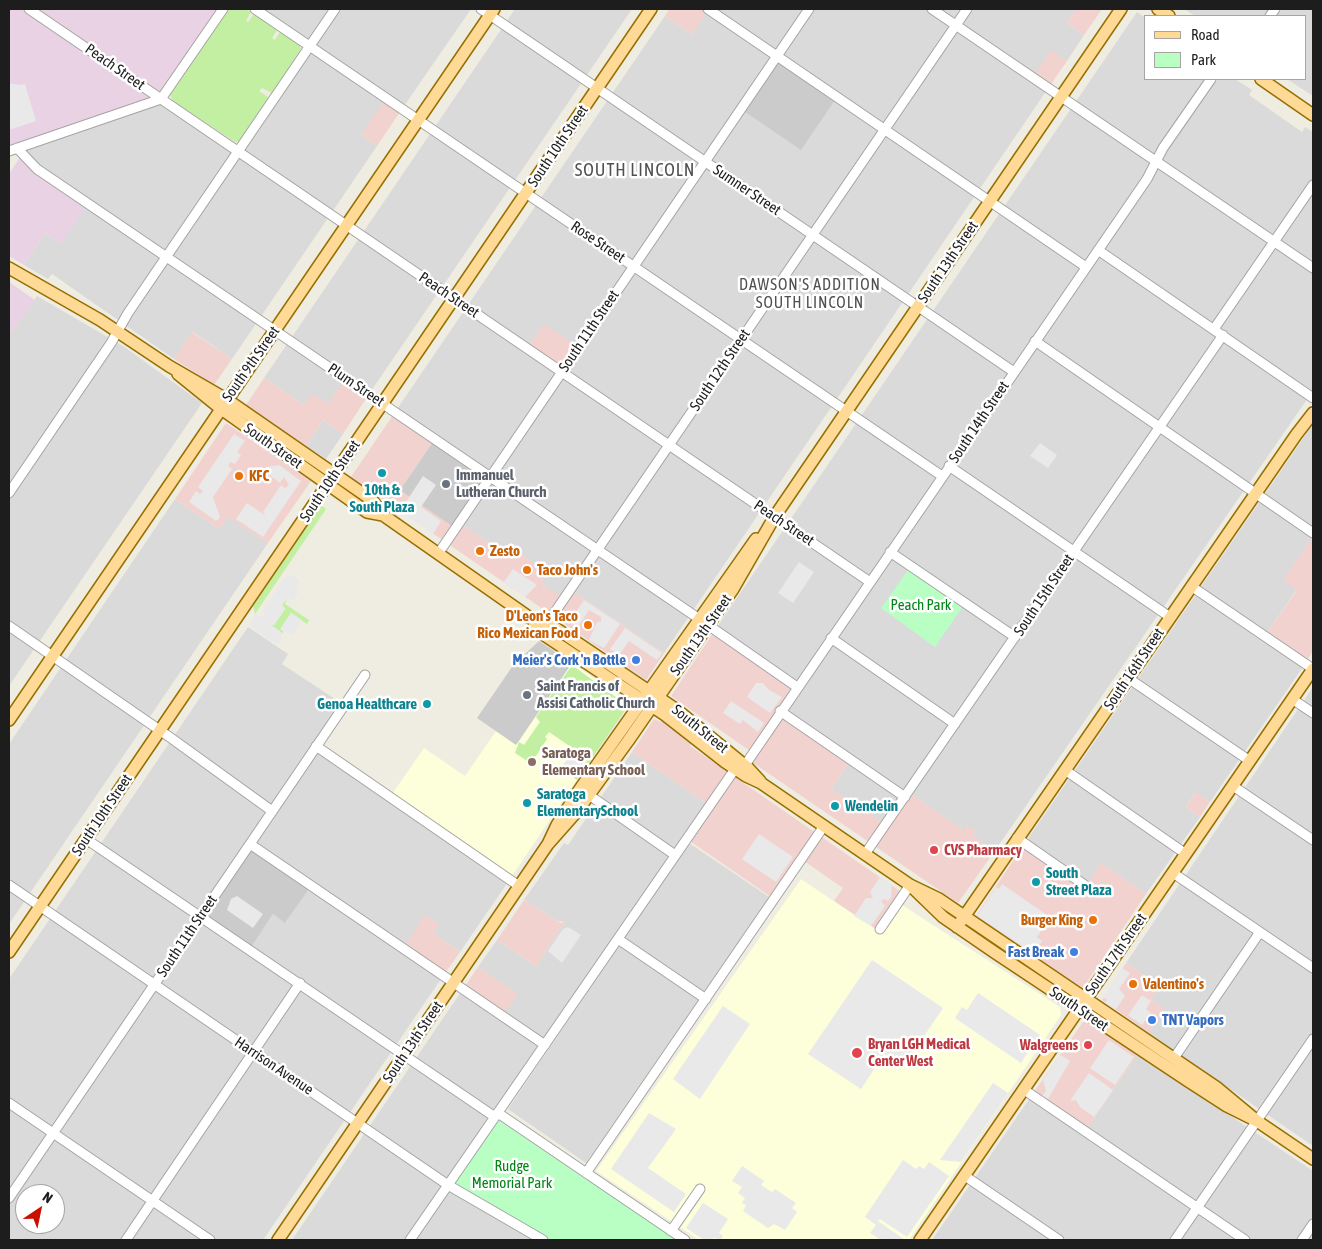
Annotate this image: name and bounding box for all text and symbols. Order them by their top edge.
legend [1144,15,1307,80]
text: Road [1191,26,1220,43]
street label: Peach Street [82,40,148,94]
text: Park [1191,51,1216,68]
street label: South 10th Street [524,102,592,190]
district label: SOUTH LINCOLN [573,159,697,181]
street label: Sumner Street [710,161,784,219]
street label: Rose Street [567,217,629,267]
street label: South 13th Street [914,218,982,306]
street label: Peach Street [415,268,483,322]
district label: DAWSON'S ADDITION SOUTH LINCOLN [737,275,883,313]
street label: South 11th Street [555,287,623,375]
street label: South 9th Street [218,323,284,405]
street label: South 12th Street [686,326,754,414]
street label: Plum Street [324,360,388,410]
street label: South 14th Street [945,378,1013,466]
street label: South Street [240,419,306,473]
street label: South 10th Street [296,437,364,525]
place label: Immanuel Lutheran Church [456,466,546,501]
place label: KFC [249,467,269,485]
marker: 10th & South Plaza [376,467,388,479]
marker: KFC [233,470,245,482]
marker: Immanuel Lutheran Church [440,478,452,490]
place label: 10th & South Plaza [350,481,414,516]
street label: Peach Street [750,496,818,550]
place label: Zesto [490,542,520,560]
marker: Zesto [474,545,486,557]
street label: South 15th Street [1010,551,1078,639]
place label: Taco John's [537,561,598,579]
marker: Taco John's [521,564,533,576]
street label: South 13th Street [666,591,736,679]
park label: Peach Park [891,596,951,614]
place label: D'Leon's Taco Rico Mexican Food [477,607,578,642]
marker: D'Leon's Taco Rico Mexican Food [582,619,594,631]
street label: South 16th Street [1100,625,1168,713]
place label: Meier's Cork 'n Bottle [513,651,626,669]
marker: Meier's Cork 'n Bottle [630,654,642,666]
place label: Saint Francis of Assisi Catholic Church [537,677,655,712]
marker: Saint Francis of Assisi Catholic Church [521,689,533,701]
place label: Genoa Healthcare [317,695,417,713]
marker: Genoa Healthcare [421,698,433,710]
street label: South Street [668,701,732,757]
place label: Saratoga Elementary School [542,744,645,779]
marker: Saratoga Elementary School [526,756,538,768]
street label: South 10th Street [68,771,136,859]
place label: Saratoga ElementarySchool [537,785,638,820]
marker: Saratoga ElementarySchool [521,797,533,809]
place label: Wendelin [845,797,898,815]
marker: Wendelin [829,800,841,812]
place label: CVS Pharmacy [944,841,1022,859]
marker: CVS Pharmacy [928,844,940,856]
place label: South Street Plaza [1046,864,1112,899]
marker: South Street Plaza [1030,876,1042,888]
street label: South 11th Street [153,892,221,980]
street label: South 17th Street [1081,910,1151,998]
place label: Burger King [1021,911,1083,929]
marker: Burger King [1087,914,1099,926]
place label: Fast Break [1008,943,1064,961]
marker: Fast Break [1068,946,1080,958]
place label: Valentino's [1143,975,1204,993]
marker: Valentino's [1127,978,1139,990]
street label: South Street [1046,983,1112,1035]
street label: South 13th Street [379,998,447,1086]
place label: TNT Vapors [1162,1011,1224,1029]
marker: TNT Vapors [1146,1014,1158,1026]
street label: Harrison Avenue [231,1033,317,1099]
place label: Bryan LGH Medical Center West [868,1035,970,1070]
place label: Walgreens [1020,1036,1078,1054]
marker: Walgreens [1082,1039,1094,1051]
marker: Bryan LGH Medical Center West [850,1046,864,1060]
park label: Rudge Memorial Park [472,1157,552,1192]
north arrow [15,1184,65,1234]
text: N [40,1188,56,1206]

